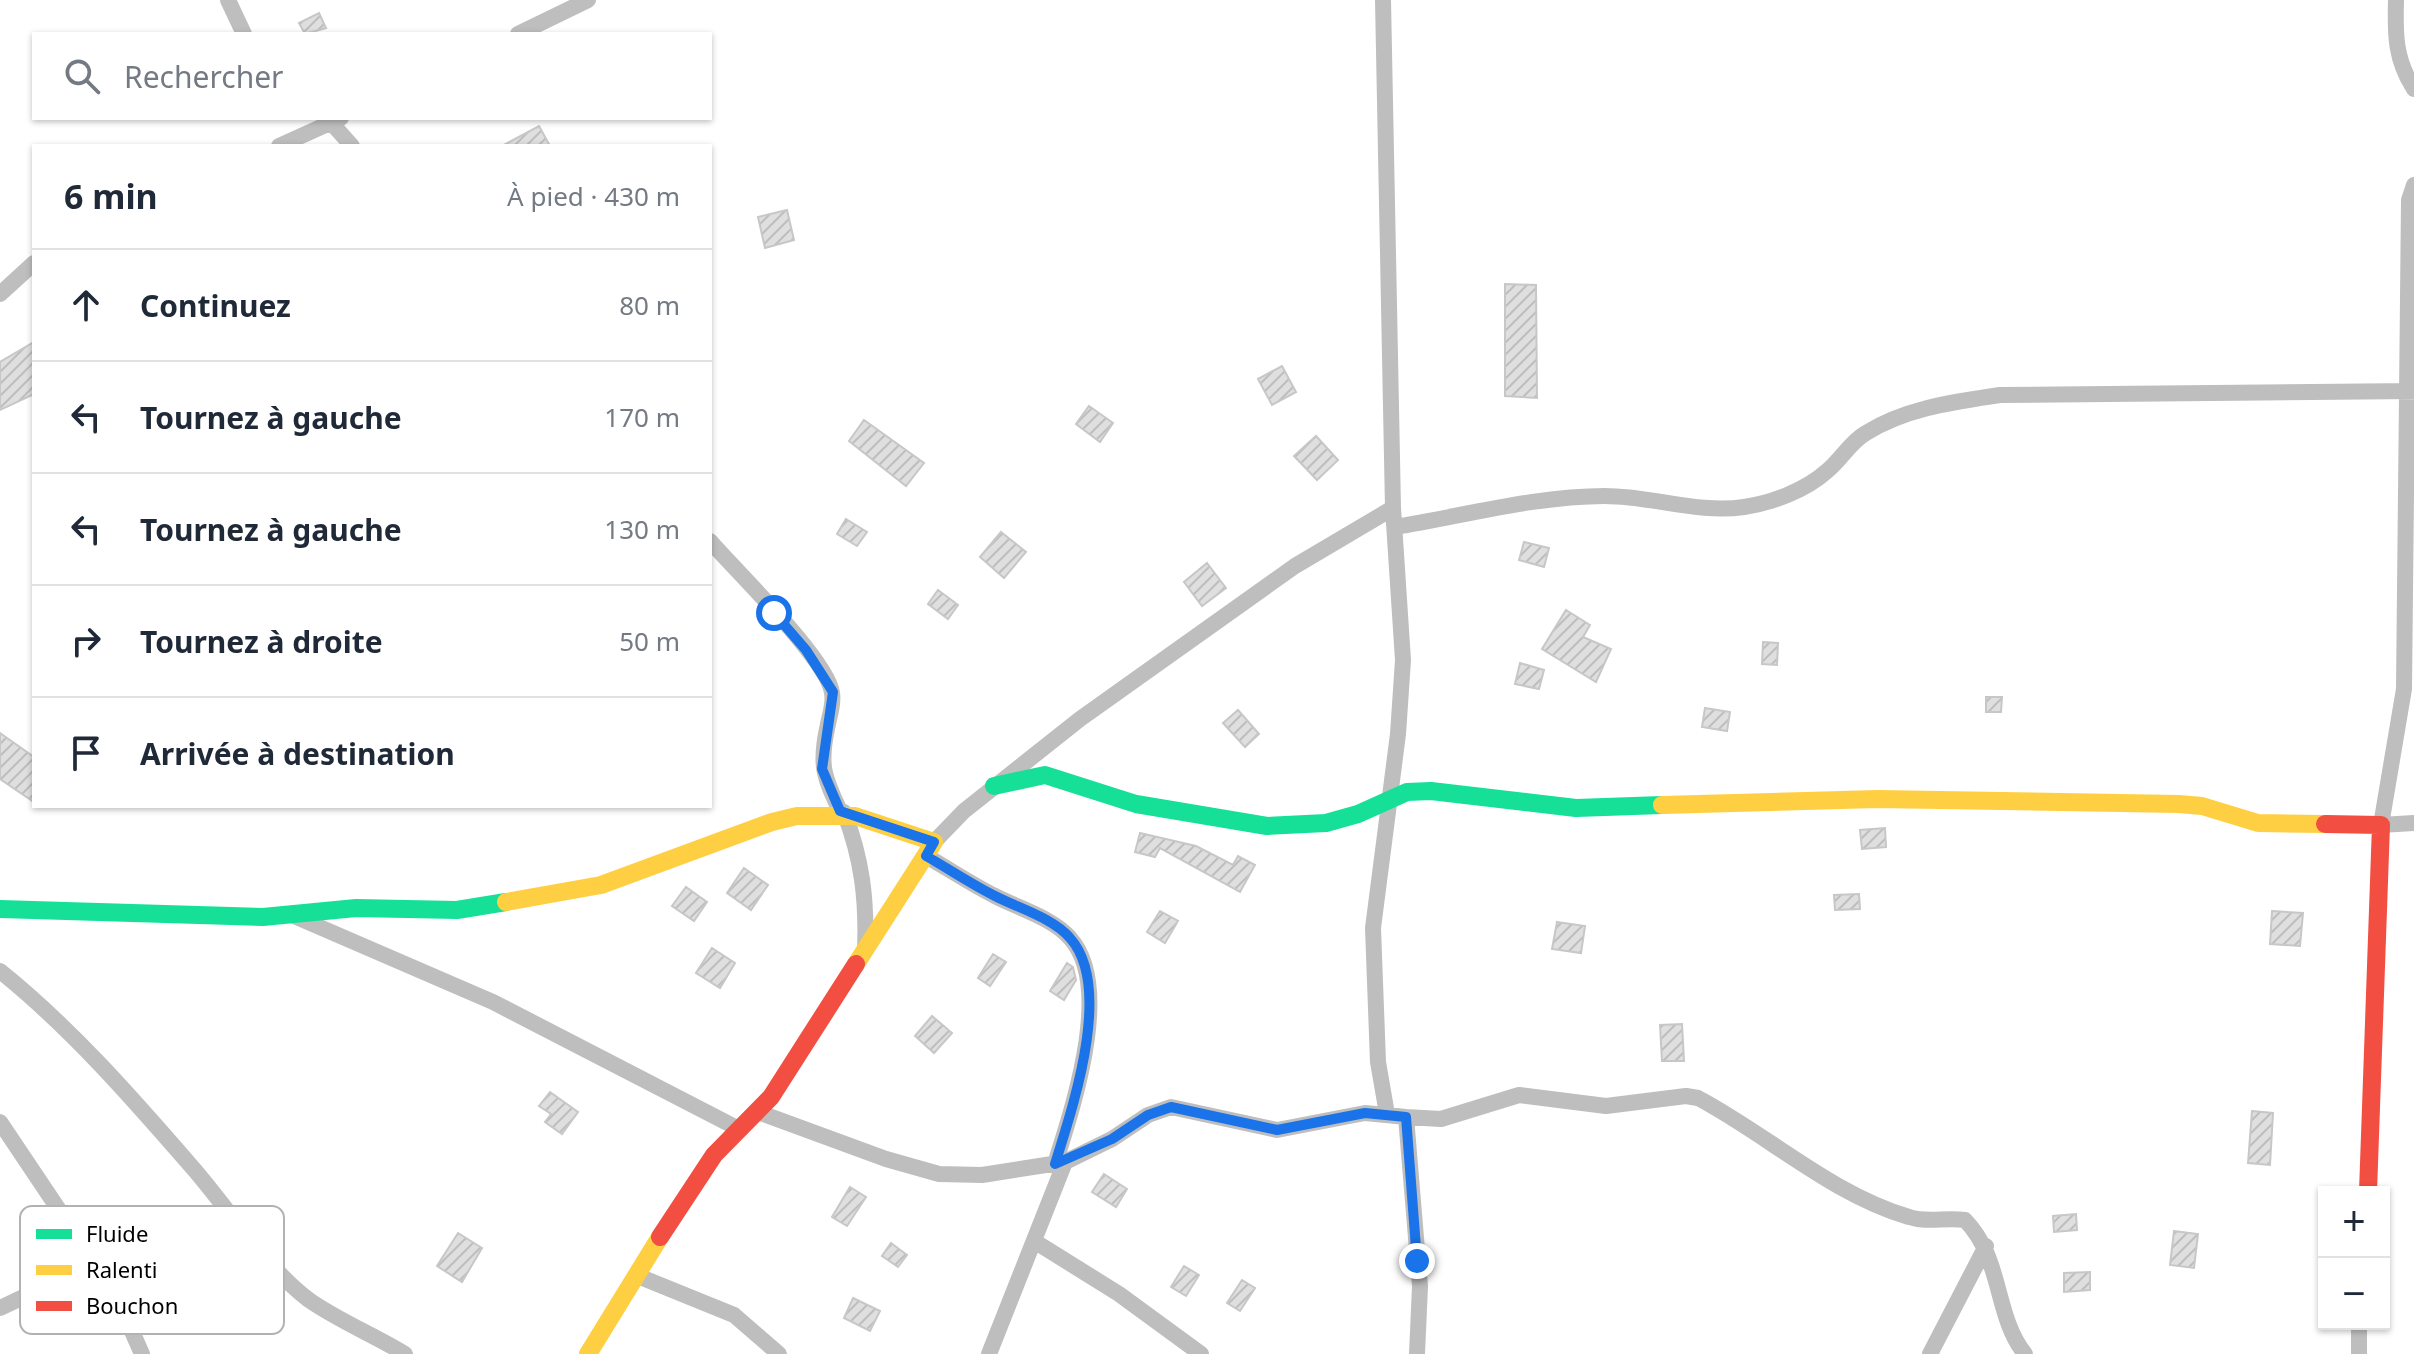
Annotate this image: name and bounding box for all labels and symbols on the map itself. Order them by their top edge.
route start [756,595,792,631]
legend [20,1206,284,1334]
text: Fluide [86,1218,148,1248]
route end [1399,1243,1435,1279]
text: Ralenti [86,1254,157,1284]
text: Bouchon [86,1290,178,1320]

